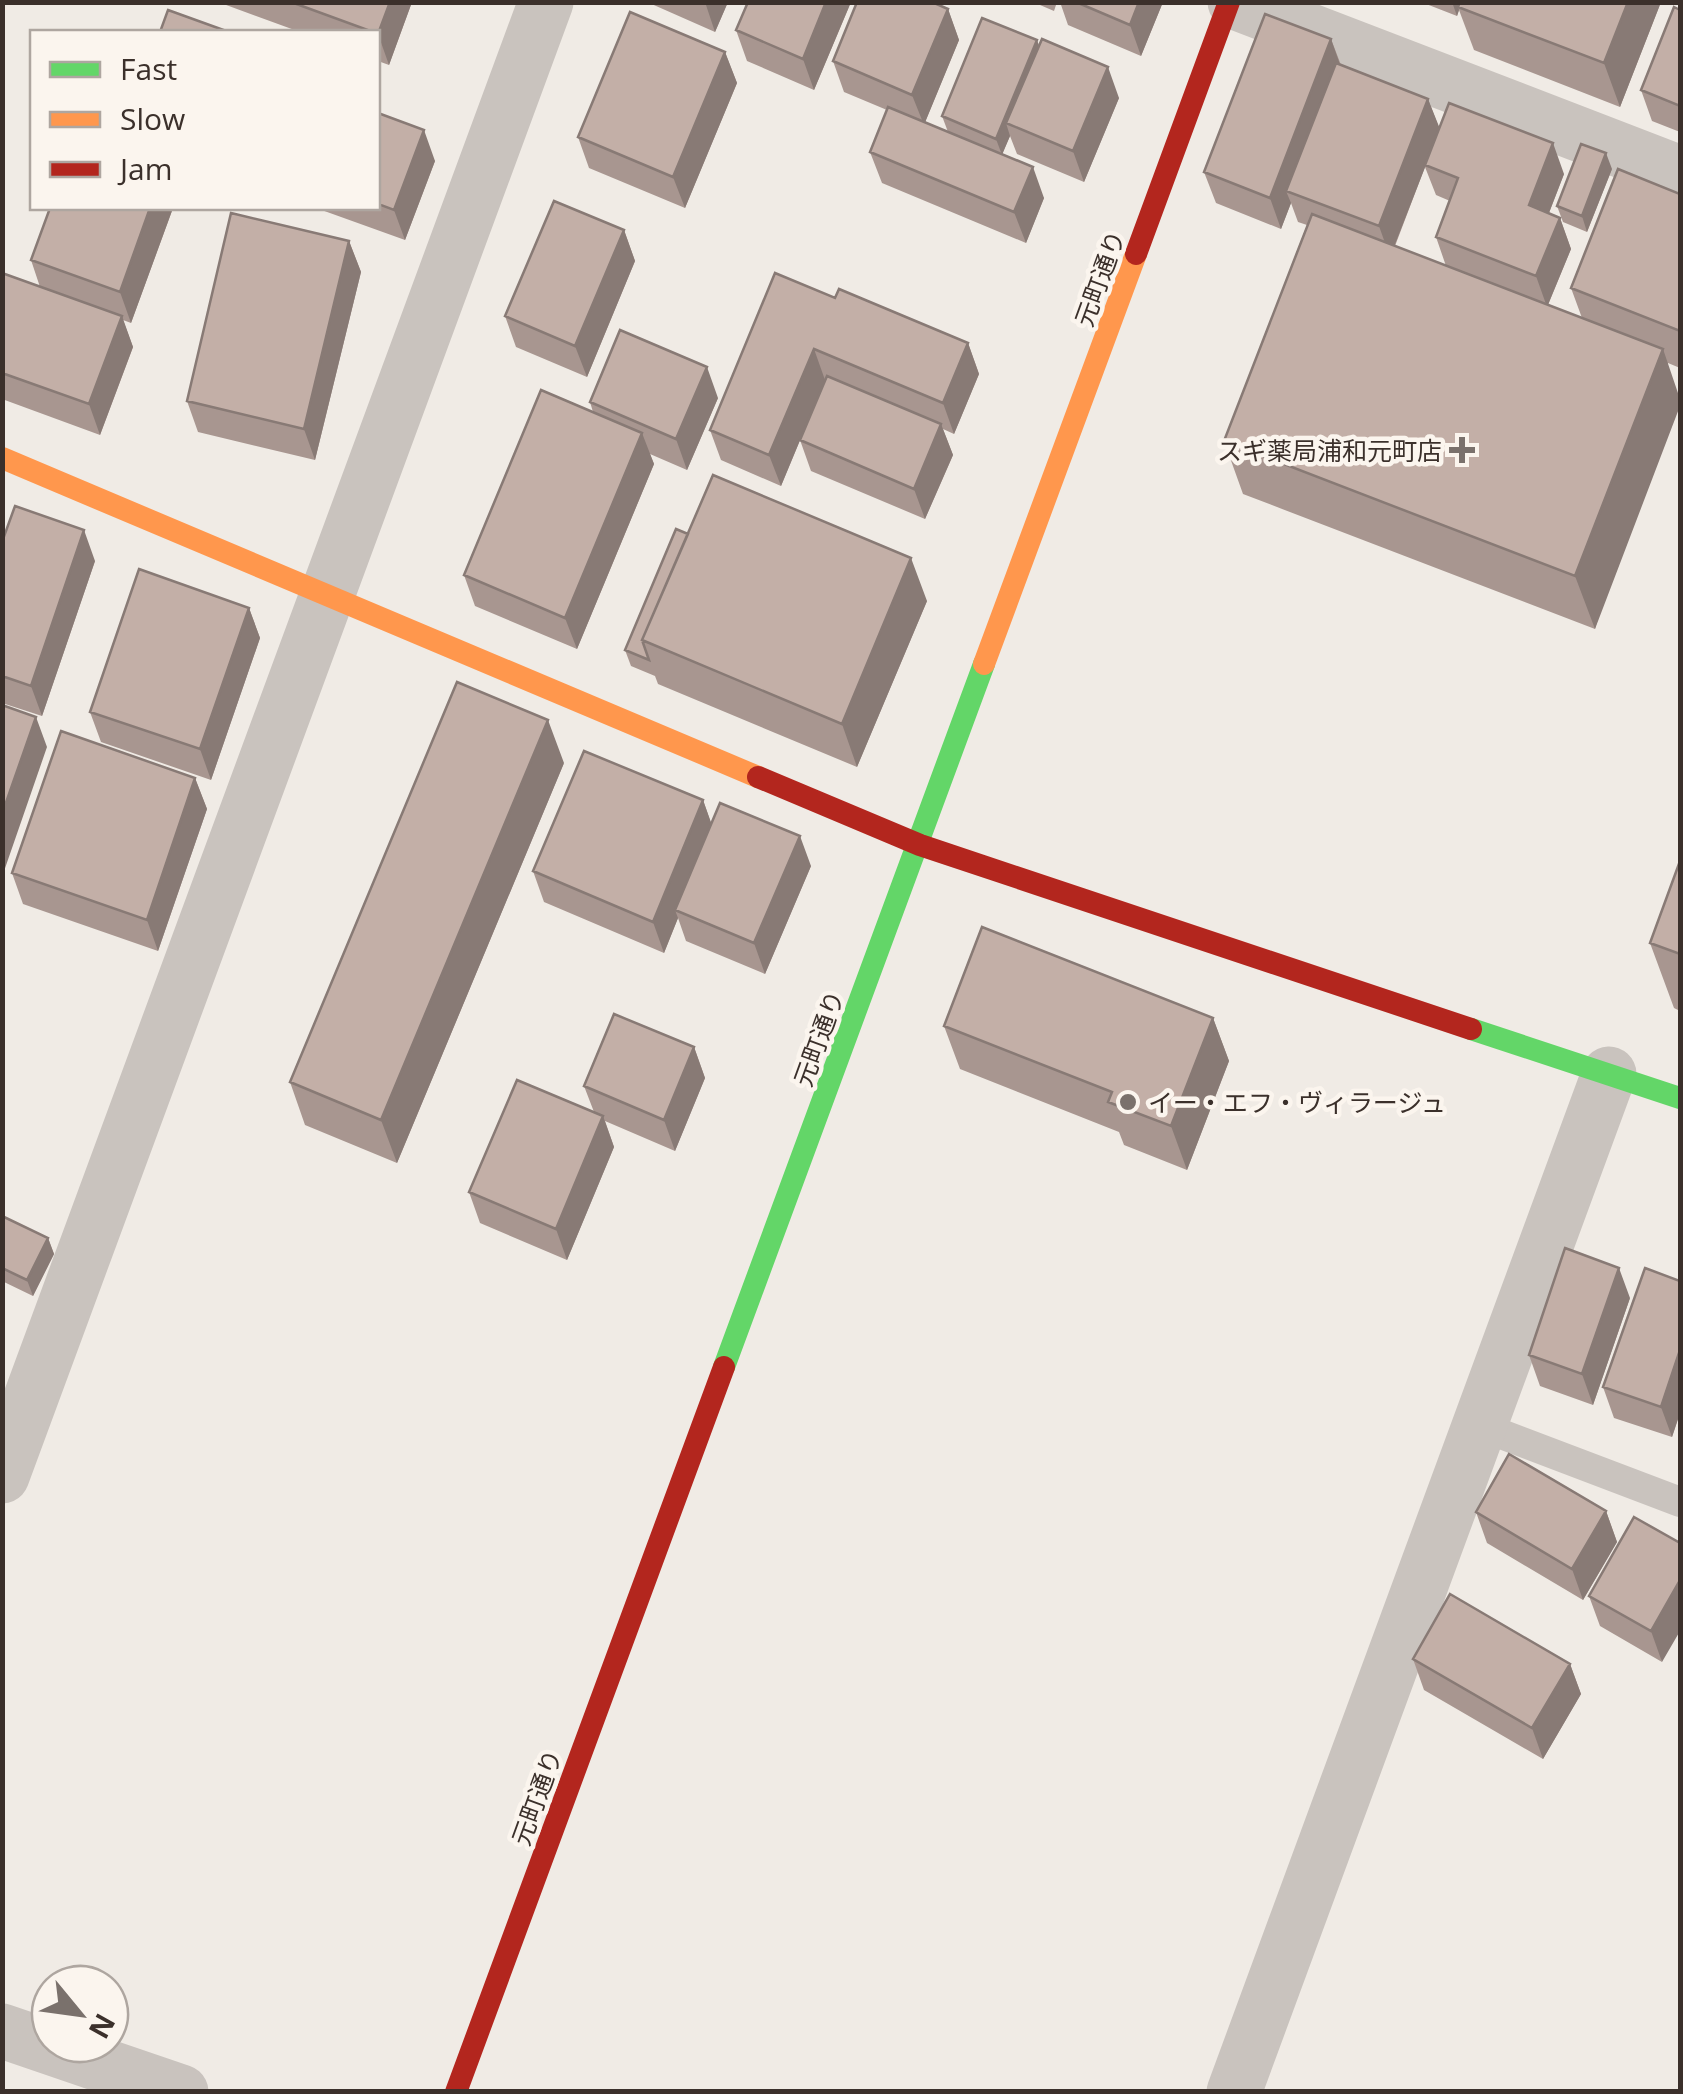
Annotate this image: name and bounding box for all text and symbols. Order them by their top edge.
legend [30,30,380,210]
text: Fast [120,48,177,89]
text: Slow [120,98,185,139]
text: Jam [117,148,173,189]
street label: 元町通り [1066,225,1132,331]
place label: スギ薬局浦和元町店 [1217,433,1442,467]
marker: スギ薬局浦和元町店 [1451,439,1473,461]
street label: 元町通り [785,985,851,1091]
place label: イー・エフ・ヴィラージュ [1148,1085,1446,1119]
marker: イー・エフ・ヴィラージュ [1117,1091,1139,1113]
street label: 元町通り [503,1744,569,1850]
north arrow [30,1964,130,2064]
text: N [81,2007,125,2046]

